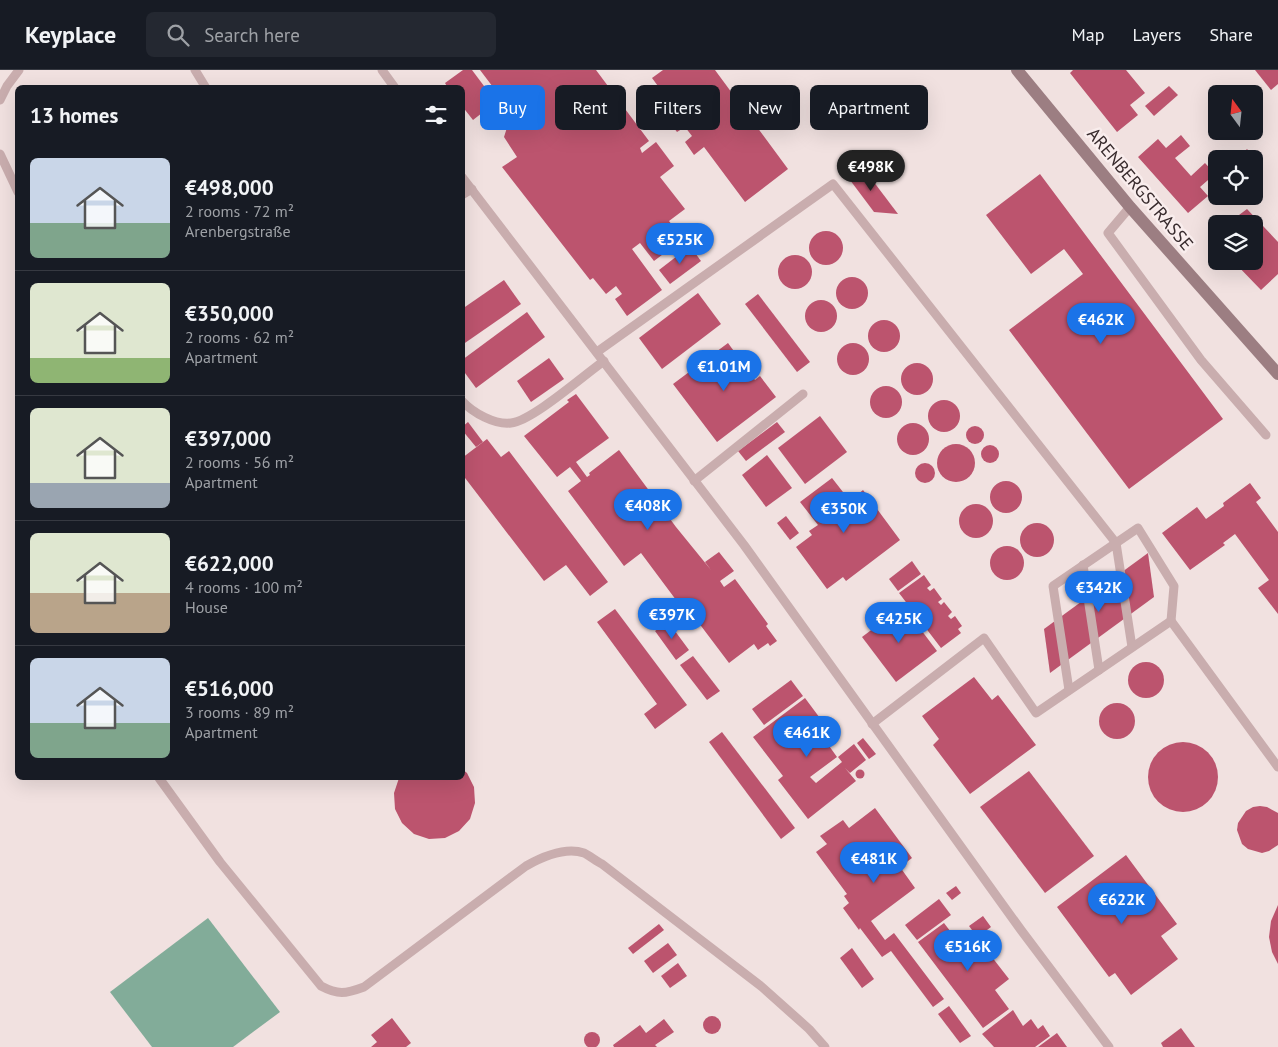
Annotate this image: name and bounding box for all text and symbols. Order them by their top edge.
search box [146,12,496,57]
text: Keyplace [25,19,116,50]
icon: search [164,21,192,49]
text: Search here [204,23,300,47]
text: Map [1072,23,1104,46]
text: Layers [1132,23,1181,46]
text: Share [1209,23,1253,46]
chip: Buy [480,85,545,130]
chip: Rent [555,85,626,130]
chip: Filters [636,85,720,130]
chip: New [730,85,800,130]
chip: Apartment [810,85,928,130]
north arrow [1208,85,1262,140]
map controls [1208,85,1263,270]
icon: filters [422,101,450,129]
text: 13 homes [30,102,118,129]
street label: ARENBERGSTRASSE [1082,123,1198,255]
pin: €498K [836,150,906,192]
button: locate [1208,150,1263,205]
text: €498K [848,156,894,176]
text: €498,000 [185,174,274,201]
icon: home [70,178,130,238]
text: 2 rooms · 72 m² [185,201,294,221]
button: layers [1208,215,1263,270]
text: Arenbergstraße [185,221,291,241]
pin: €525K [645,222,715,265]
text: €525K [657,229,703,249]
text: €350,000 [185,300,274,327]
pin: €462K [1066,302,1136,345]
icon: home [70,303,130,363]
text: €462K [1078,309,1124,329]
text: 2 rooms · 62 m² [185,327,294,347]
text: Apartment [185,347,258,367]
pin: €1.01M [683,350,765,392]
text: €1.01M [697,356,751,376]
text: €397,000 [185,425,271,452]
icon: home [70,428,130,488]
text: 2 rooms · 56 m² [185,452,294,472]
text: Apartment [185,472,258,492]
pin: €408K [613,488,683,531]
pin: €350K [809,492,879,534]
text: €408K [625,495,671,515]
text: €350K [821,498,867,518]
text: €622,000 [185,550,274,577]
icon: home [70,553,130,613]
pin: €342K [1064,570,1134,613]
text: 4 rooms · 100 m² [185,577,303,597]
text: €342K [1076,577,1122,597]
text: House [185,597,228,617]
pin: €397K [637,598,707,640]
pin: €425K [864,602,934,644]
text: €397K [649,604,695,624]
text: €425K [876,608,922,628]
text: €516,000 [185,675,274,702]
icon: home [70,678,130,738]
text: 3 rooms · 89 m² [185,702,294,722]
pin: €461K [772,716,842,758]
text: Apartment [185,722,258,742]
text: €461K [784,722,830,742]
pin: €481K [839,842,909,884]
text: €481K [851,848,897,868]
pin: €622K [1087,882,1157,925]
text: €622K [1099,889,1145,909]
pin: €516K [933,930,1003,972]
text: €516K [945,936,991,956]

